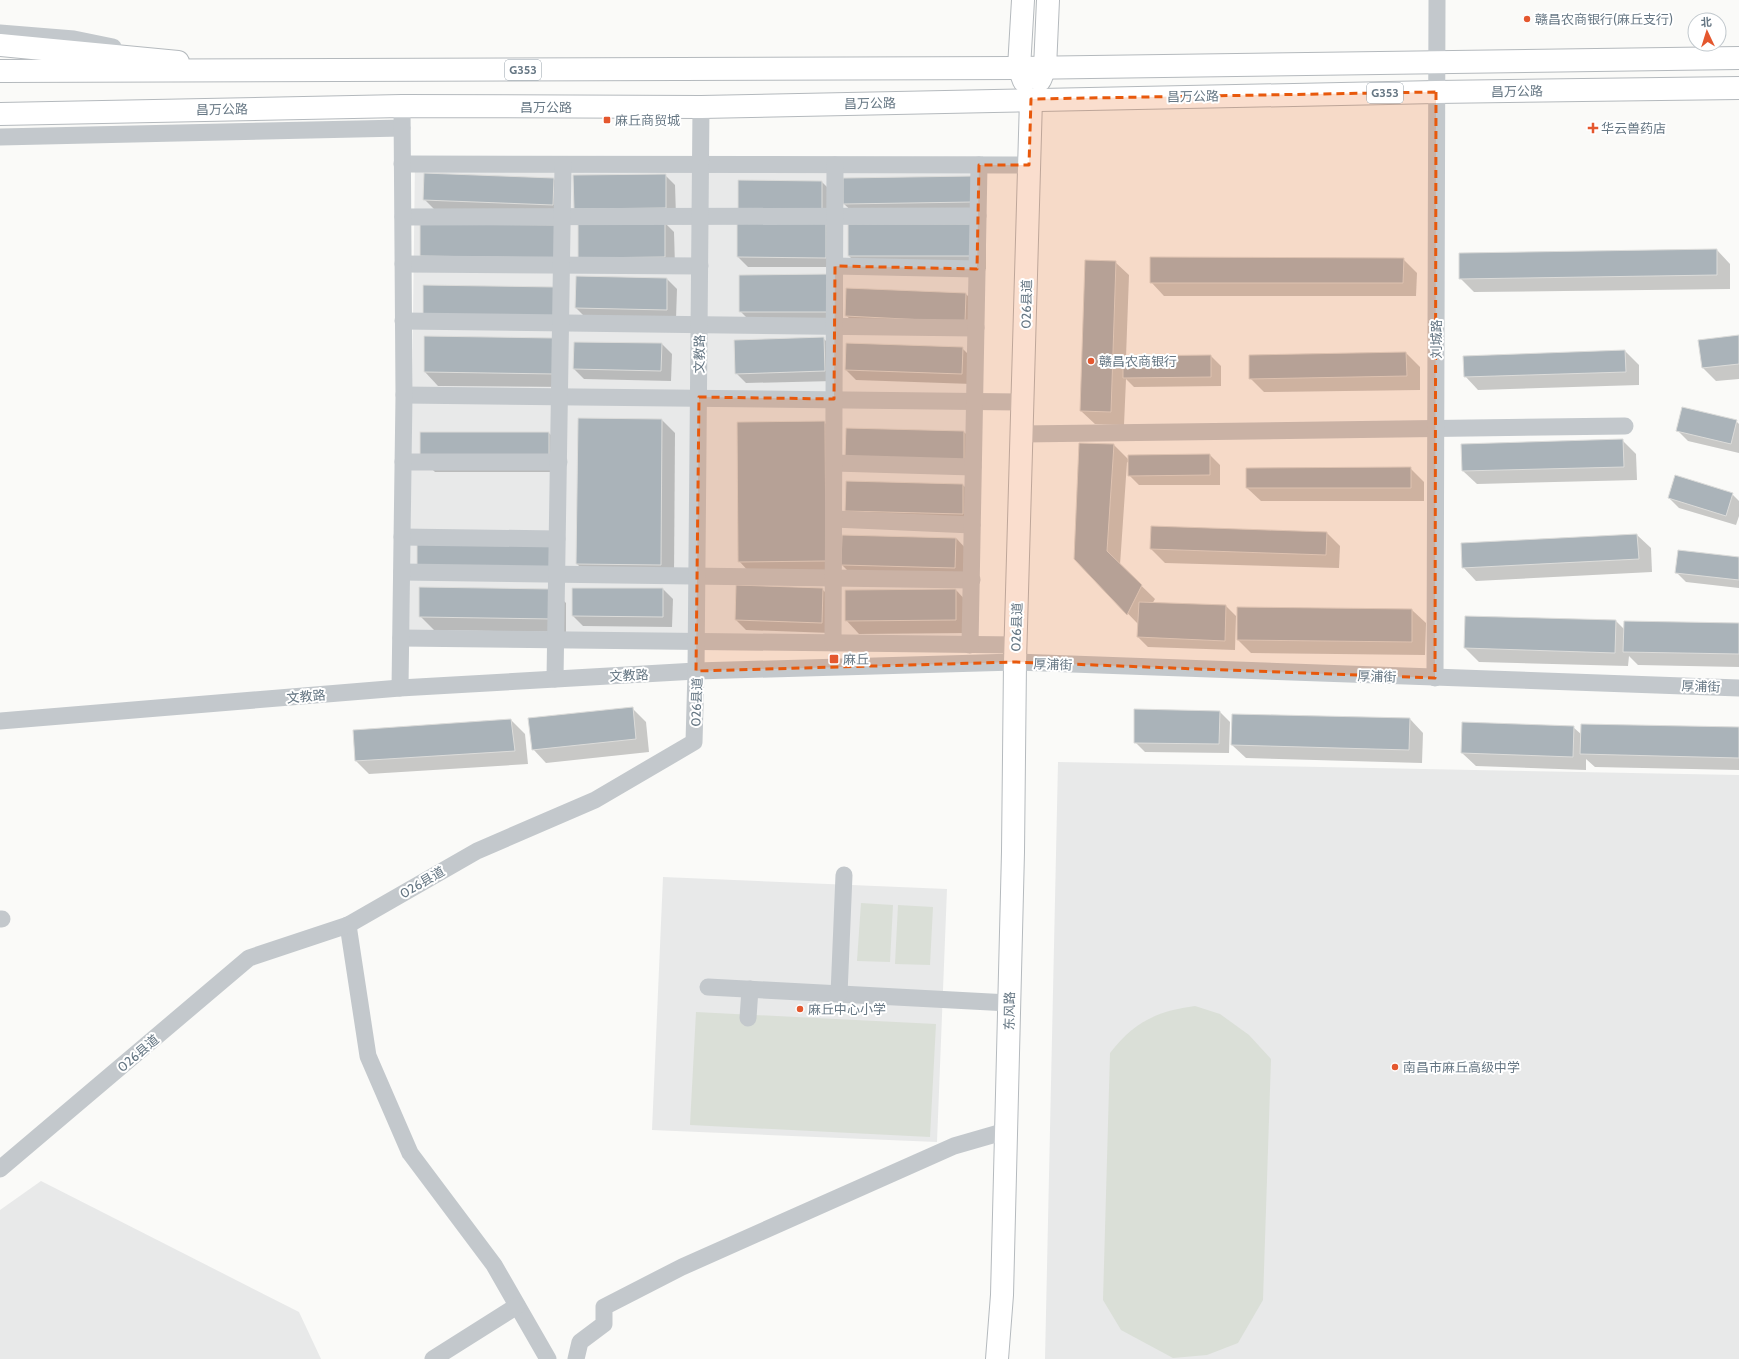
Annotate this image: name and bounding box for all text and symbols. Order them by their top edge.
place label: 赣昌农商银行(麻丘支行) [1535,11,1673,27]
north arrow [1687,12,1727,52]
marker: 赣昌农商银行(麻丘支行) [1522,14,1532,24]
text: 北 [1700,15,1712,29]
road number: G353 [505,60,541,80]
road number: G353 [1367,83,1403,103]
street label: 昌万公路 [1491,83,1543,99]
street label: 昌万公路 [1167,88,1219,104]
street label: 昌万公路 [844,95,896,111]
street label: 昌万公路 [520,99,572,115]
street label: 昌万公路 [196,101,248,117]
place label: 麻丘商贸城 [615,112,680,128]
marker: 麻丘商贸城 [602,115,612,125]
place label: 华云兽药店 [1601,120,1666,136]
marker: 华云兽药店 [1588,123,1598,133]
street label: 026县道 [1018,279,1034,329]
street label: 刘城路 [1428,319,1444,359]
street label: 文教路 [691,334,707,374]
place label: 赣昌农商银行 [1099,353,1177,369]
marker: 赣昌农商银行 [1086,356,1096,366]
street label: 026县道 [1007,602,1025,652]
place label: 麻丘 [843,651,869,667]
marker: 麻丘 [828,653,840,665]
street label: 厚浦街 [1033,655,1073,673]
street label: 文教路 [609,666,649,684]
street label: 厚浦街 [1357,667,1397,685]
street label: 026县道 [687,677,705,727]
street label: 厚浦街 [1681,677,1721,695]
street label: 文教路 [286,686,326,706]
street label: 026县道 [397,863,447,901]
street label: 东风路 [1001,991,1017,1031]
place label: 麻丘中心小学 [808,1001,886,1017]
marker: 麻丘中心小学 [795,1004,805,1014]
street label: 026县道 [114,1031,162,1075]
place label: 南昌市麻丘高级中学 [1403,1059,1520,1075]
marker: 南昌市麻丘高级中学 [1390,1062,1400,1072]

